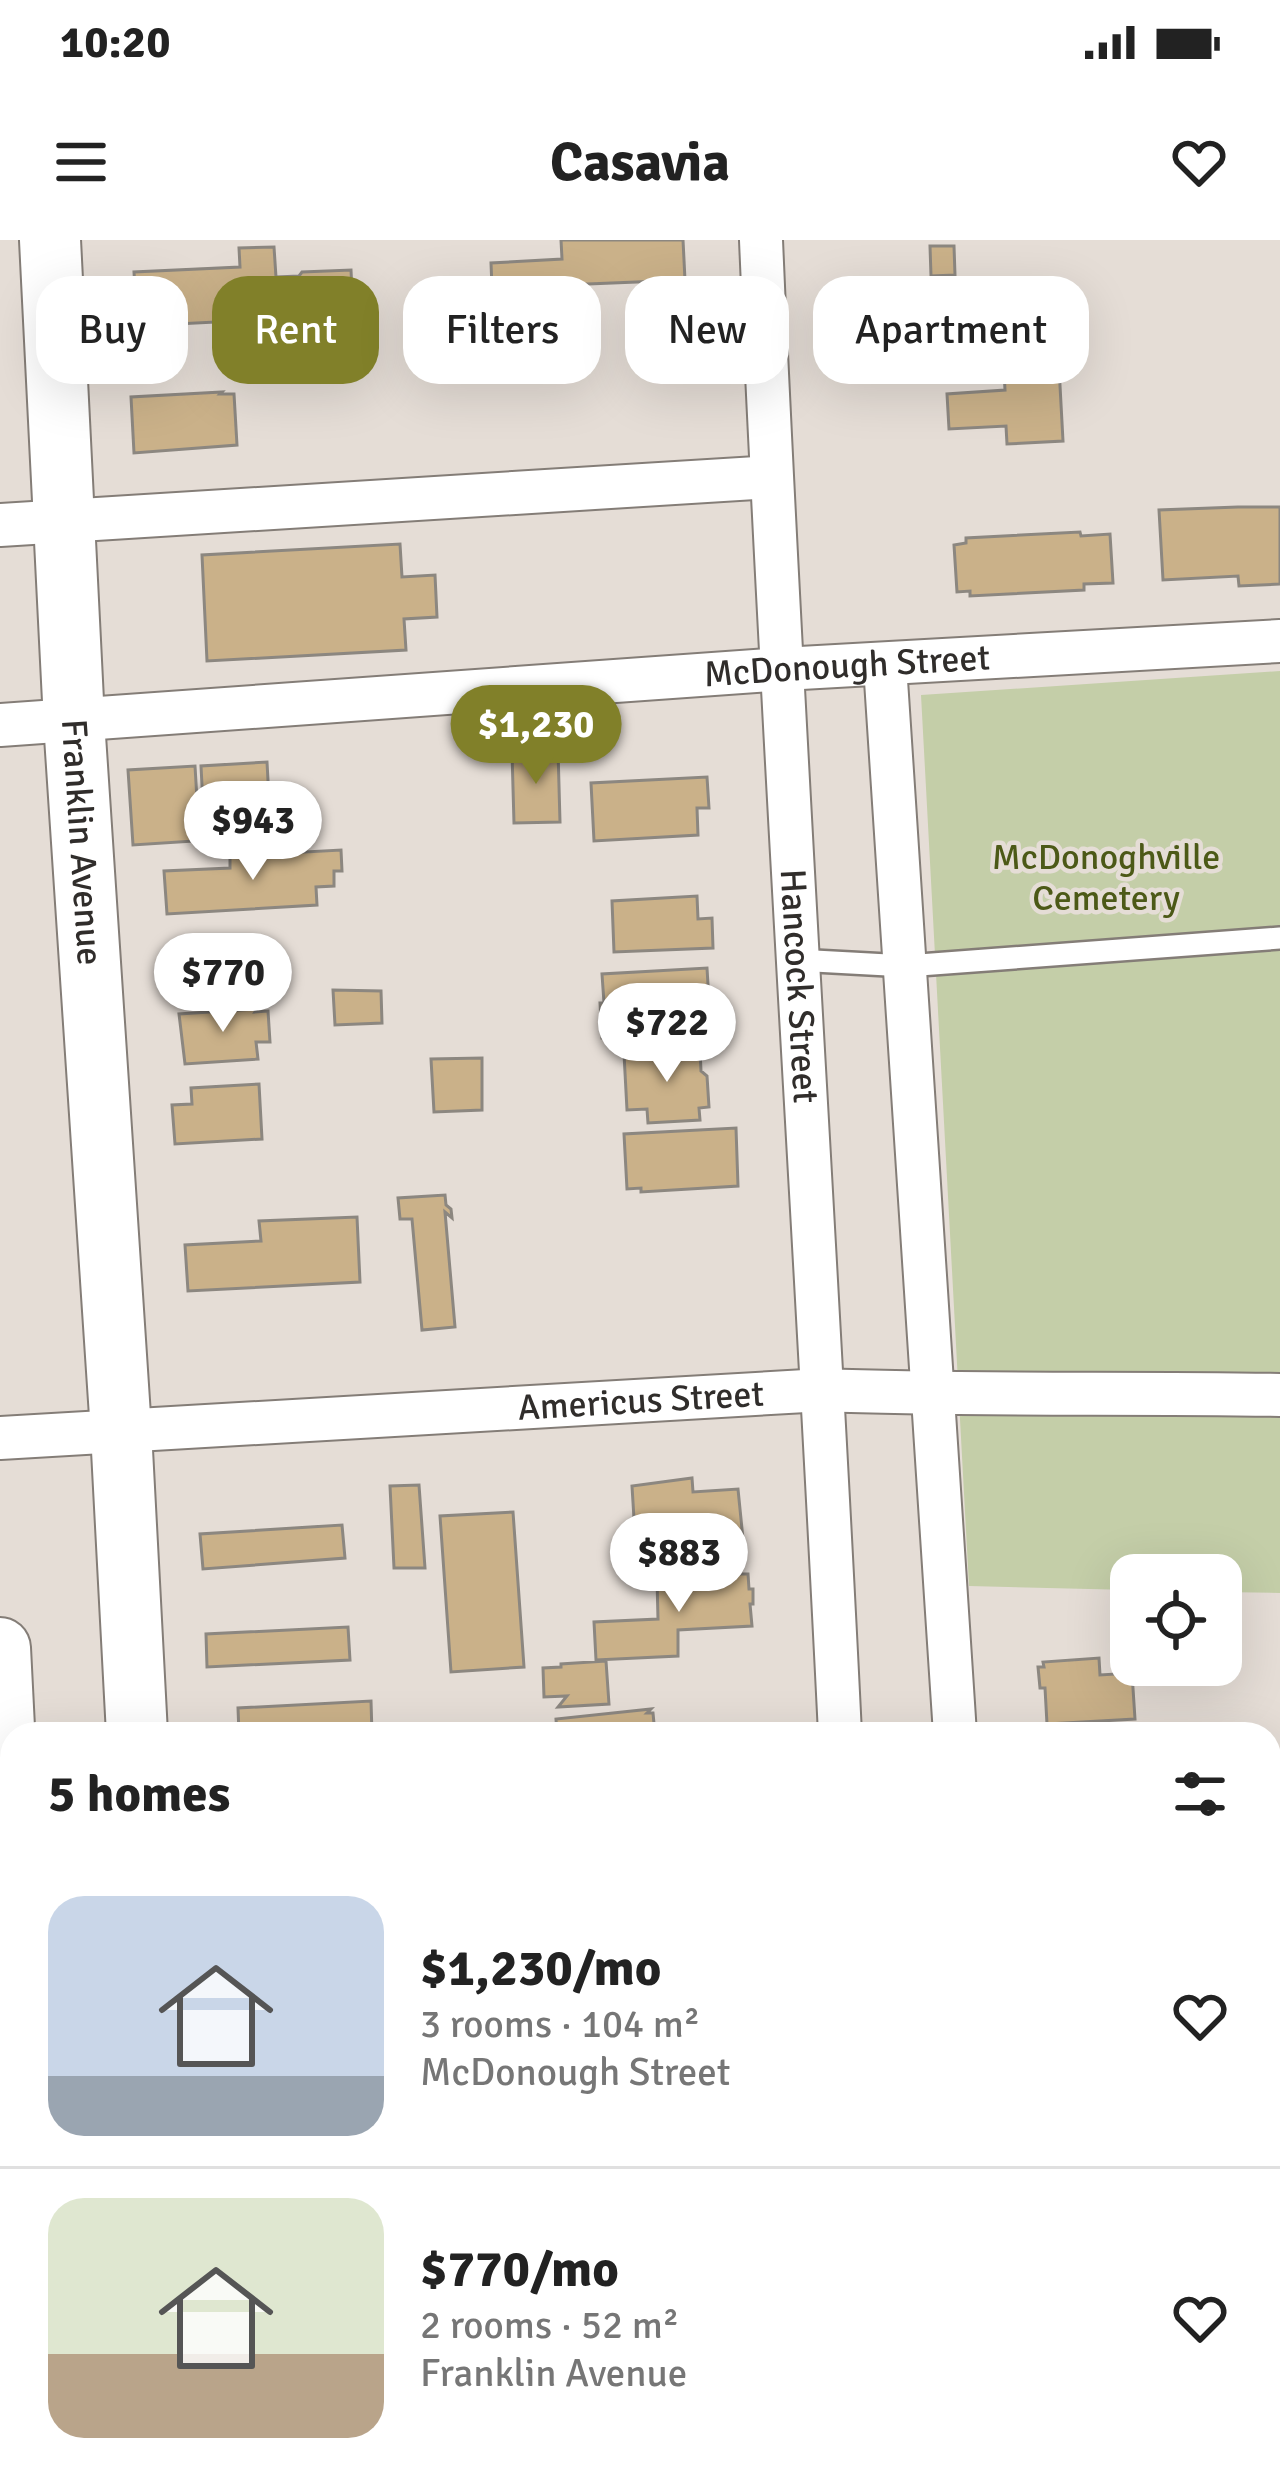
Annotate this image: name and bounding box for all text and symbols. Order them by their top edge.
text: 10:20 [60,15,170,70]
icon: menu [48,129,114,195]
text: Casavia [550,129,730,196]
icon: heart [1166,129,1232,195]
chip: Buy [36,276,188,384]
chip: Rent [212,276,379,384]
chip: Filters [403,276,601,384]
chip: New [625,276,789,384]
chip: Apartment [813,276,1089,384]
street label: McDonough Street [702,635,991,697]
pin: $1,230 [438,685,634,787]
text: $1,230 [478,700,594,748]
street label: Franklin Avenue [51,718,113,967]
pin: $943 [182,781,324,883]
text: $943 [211,796,295,844]
park label: McDonoghville Cemetery [992,835,1220,921]
street label: Hancock Street [770,868,828,1104]
pin: $770 [152,933,294,1035]
text: $770 [181,948,265,996]
pin: $722 [596,983,738,1085]
text: $722 [625,998,709,1046]
street label: Americus Street [517,1371,765,1430]
pin: $883 [608,1513,750,1615]
text: $883 [637,1528,721,1576]
map controls [1110,1554,1242,1686]
button: locate [1110,1554,1242,1686]
icon: filters [1167,1761,1233,1827]
text: 5 homes [48,1763,230,1826]
text: $1,230/mo [420,1937,661,2000]
icon: home [144,1944,288,2088]
icon: heart [1167,1983,1233,2049]
text: 3 rooms · 104 m² [420,2000,700,2048]
text: McDonough Street [420,2048,730,2096]
text: $770/mo [420,2238,619,2301]
icon: home [144,2246,288,2390]
icon: heart [1167,2285,1233,2351]
text: 2 rooms · 52 m² [420,2301,679,2349]
text: Franklin Avenue [420,2349,687,2397]

